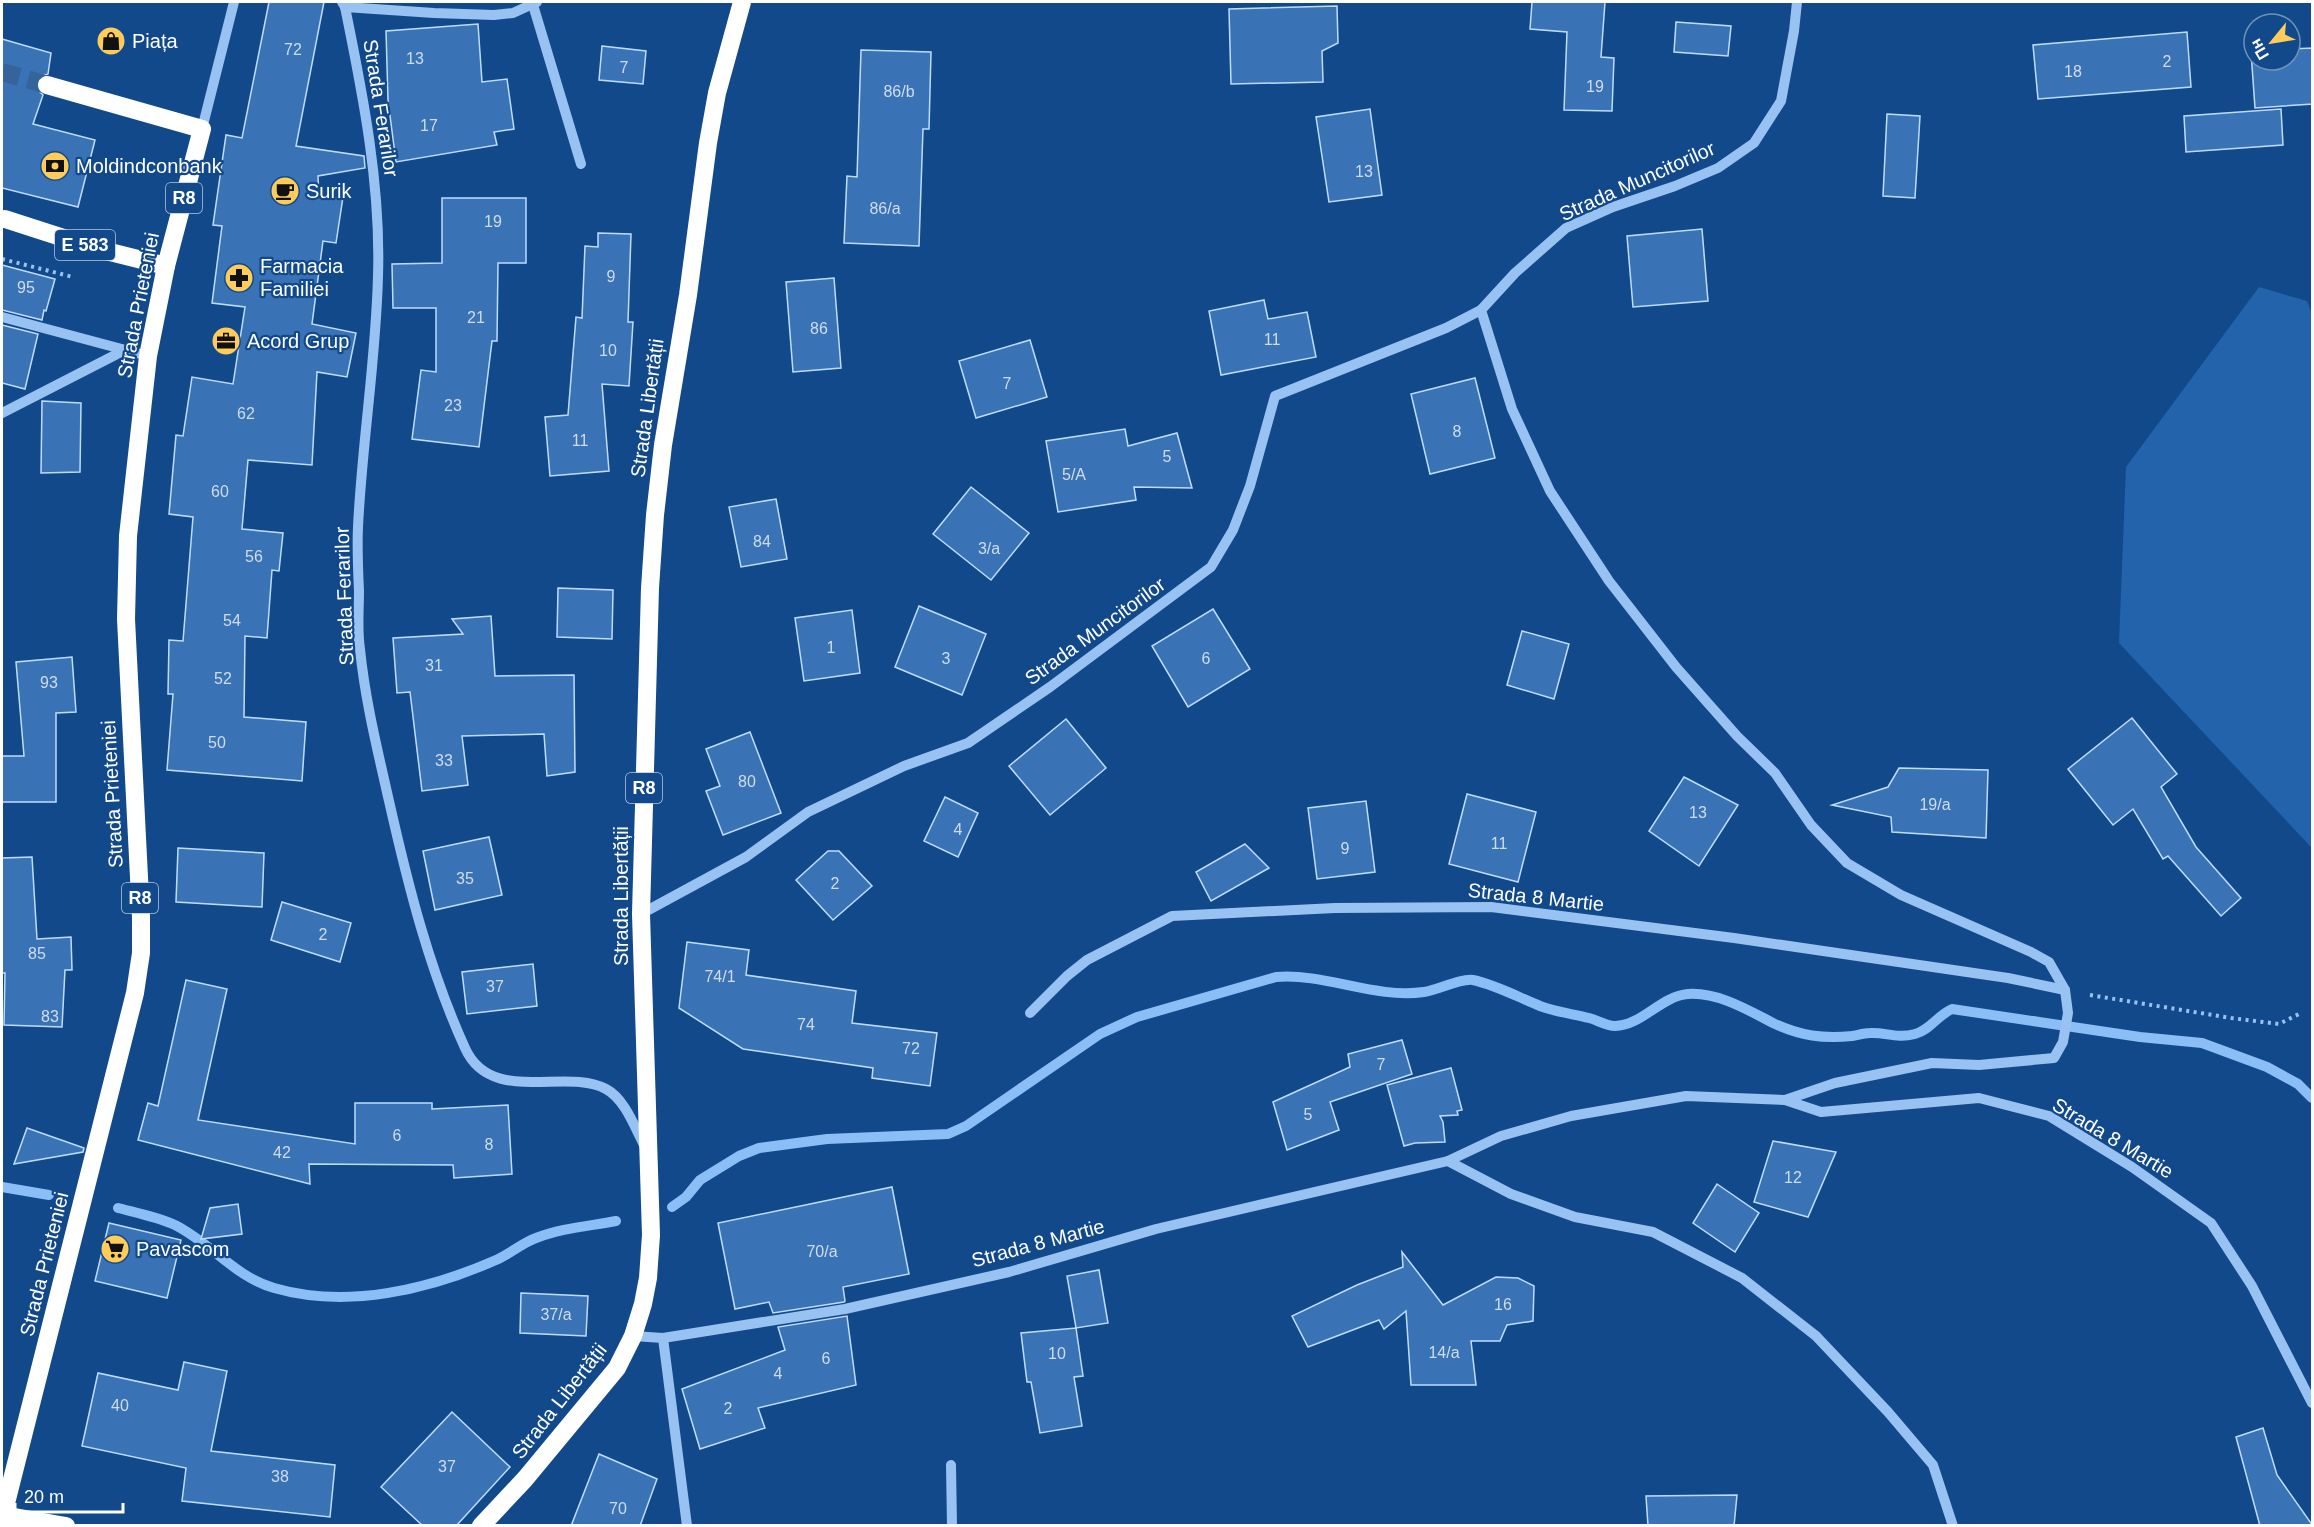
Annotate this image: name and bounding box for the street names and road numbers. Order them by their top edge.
street label: Strada Ferarilor [359,38,403,179]
street label: Strada Muncitorilor [1556,137,1718,225]
road number: R8 [166,183,202,213]
road number: E 583 [55,230,115,260]
street label: Strada Prieteniei [113,230,163,380]
street label: Strada Libertății [626,337,668,479]
street label: Strada Ferarilor [331,526,357,666]
street label: Strada Muncitorilor [1021,573,1170,689]
street label: Strada Prieteniei [97,720,127,868]
road number: R8 [626,773,662,803]
street label: Strada Libertății [610,826,632,966]
street label: Strada 8 Martie [1467,879,1605,915]
road number: R8 [122,883,158,913]
street label: Strada 8 Martie [2049,1093,2177,1183]
street label: Strada Prieteniei [15,1190,73,1338]
street label: Strada 8 Martie [969,1215,1107,1271]
street label: Strada Libertății [507,1339,611,1463]

